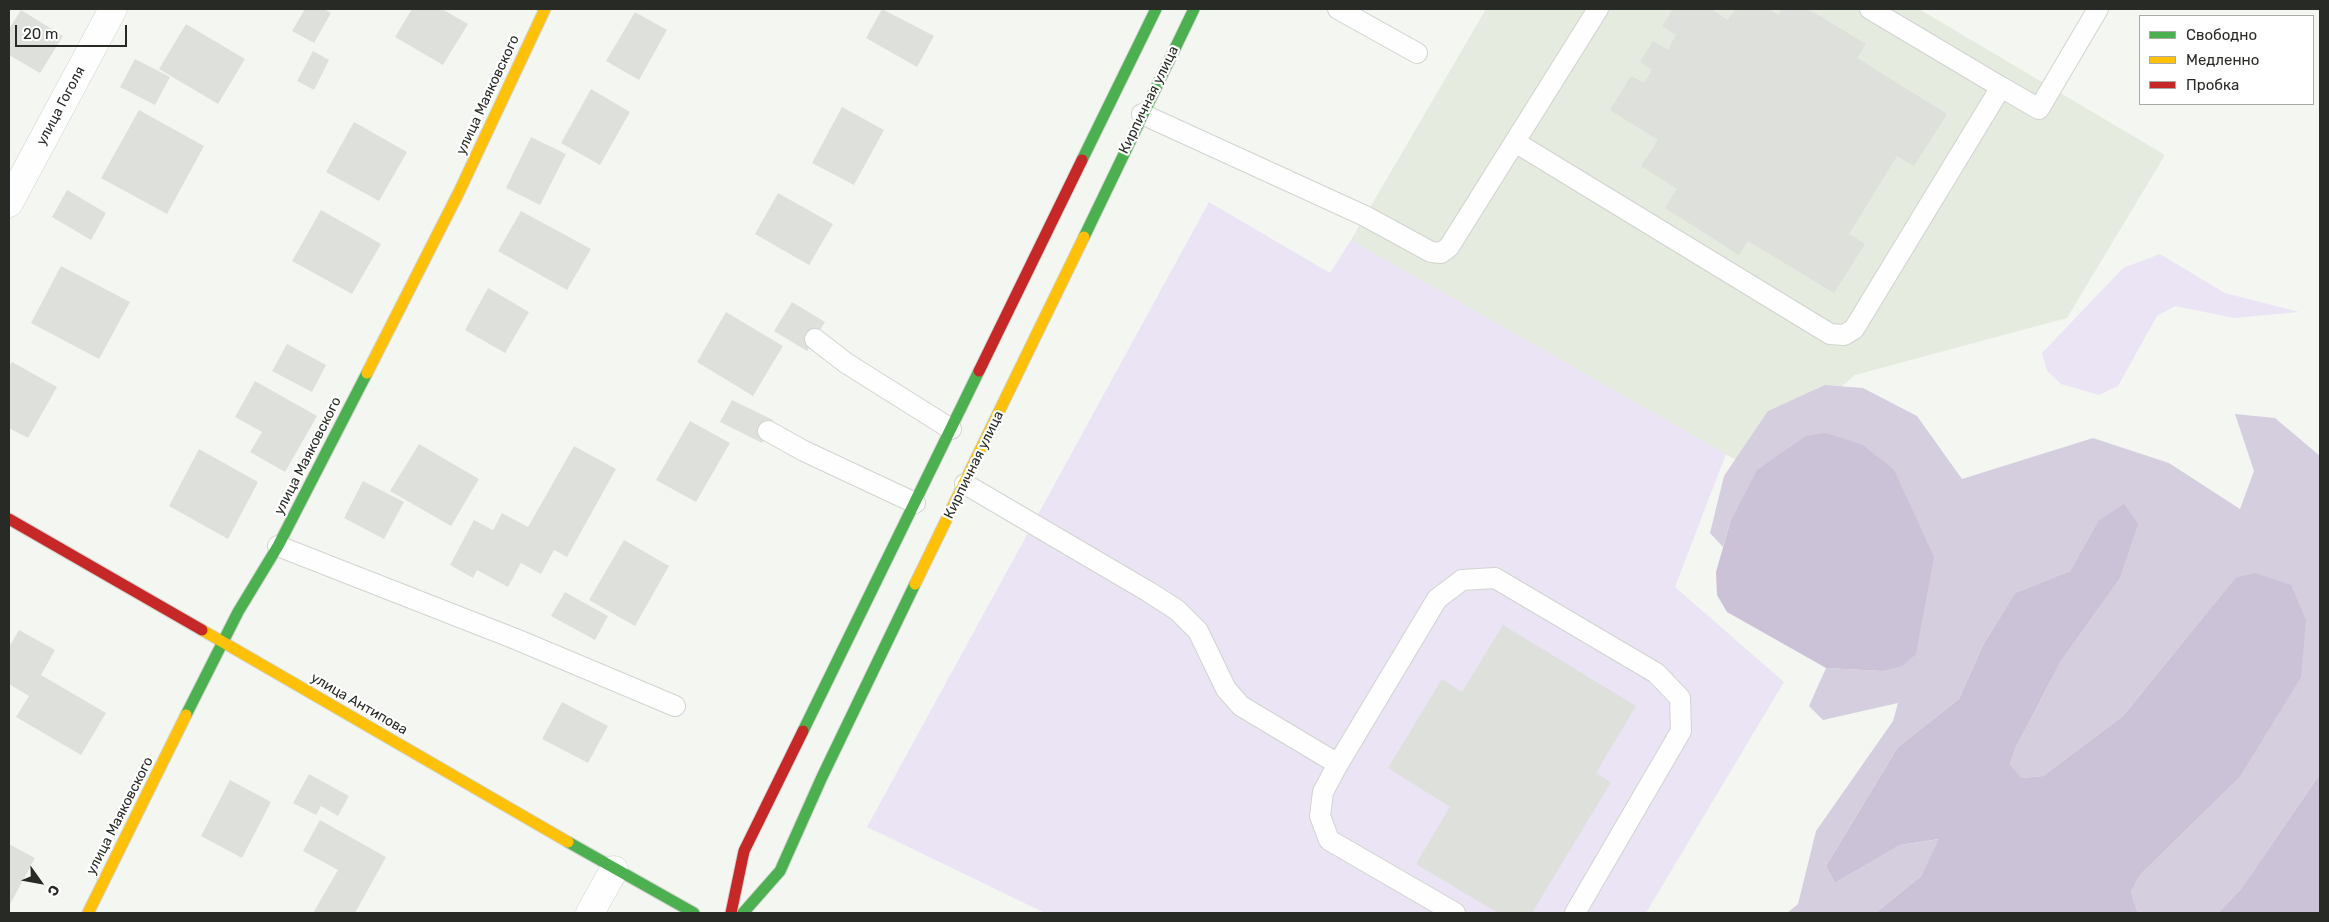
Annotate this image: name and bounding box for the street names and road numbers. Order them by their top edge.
street label: улица Маяковского [453,33,523,157]
street label: Кирпичная улица [1116,43,1182,157]
street label: улица Гоголя [33,64,89,148]
street label: улица Маяковского [271,394,345,518]
street label: Кирпичная улица [941,408,1007,522]
street label: улица Антипова [308,669,410,739]
street label: улица Маяковского [83,754,157,878]

